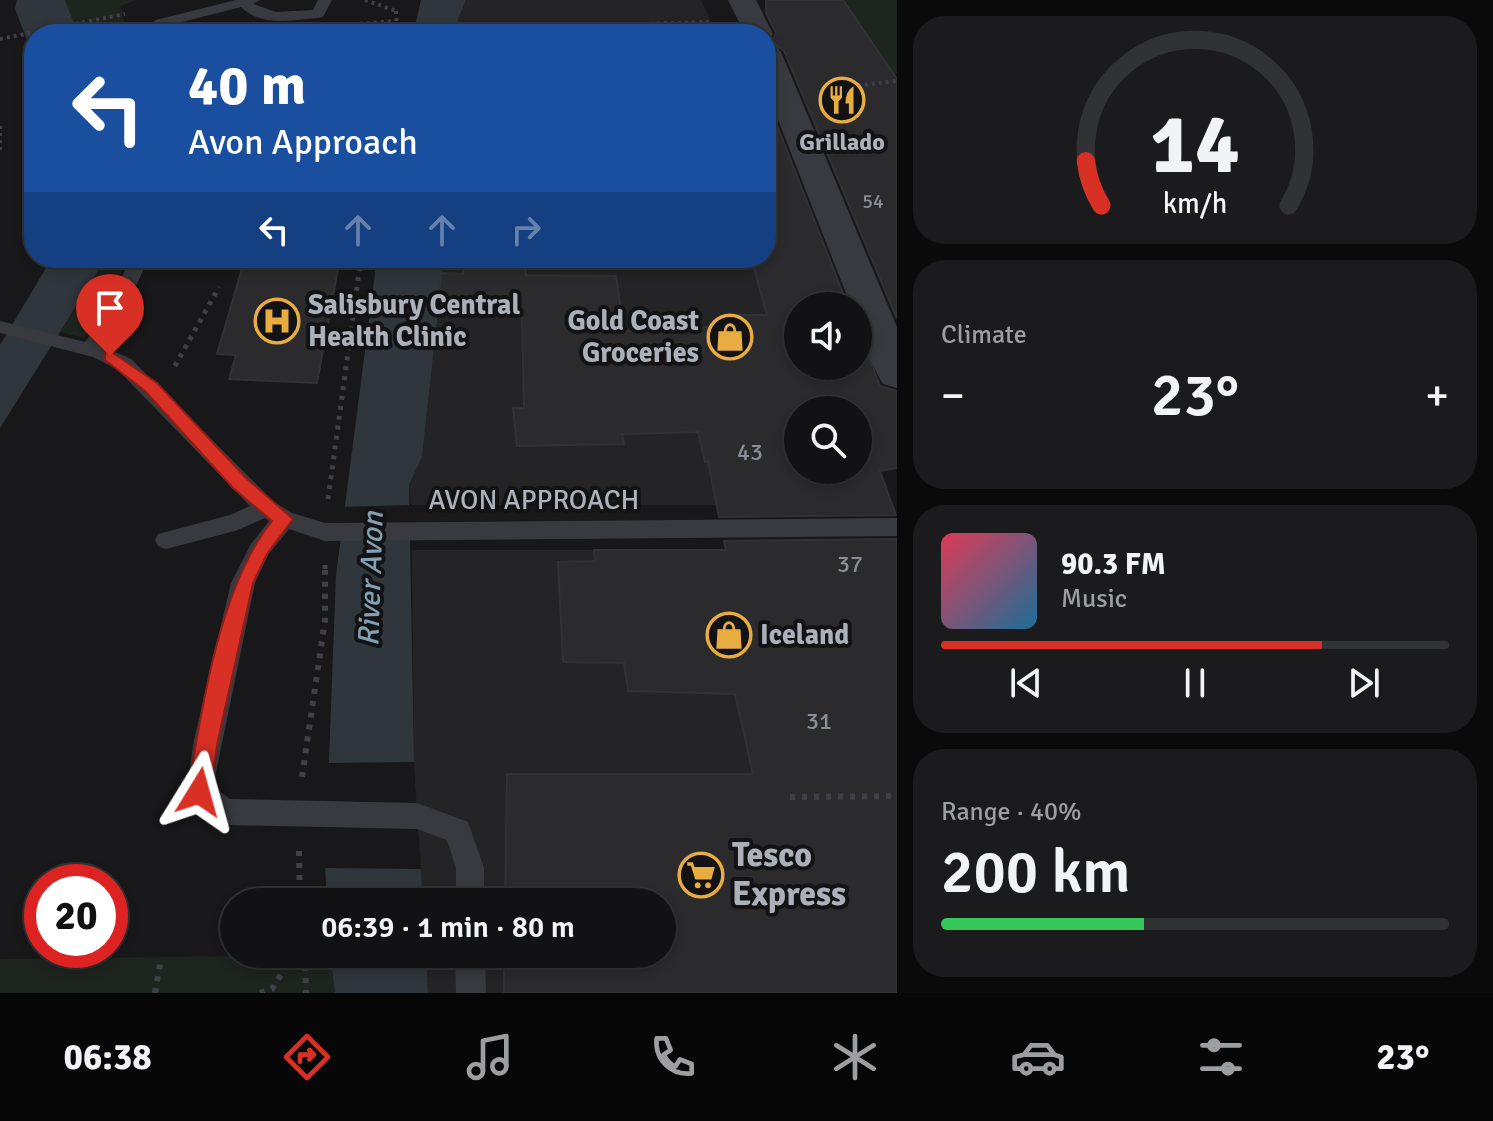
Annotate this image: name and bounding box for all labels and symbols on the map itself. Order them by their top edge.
restaurant icon: Grillado [818,76,866,124]
place label: Grillado [799,127,885,157]
house number: 54 [862,189,884,214]
pin [76,274,144,356]
place label: Salisbury Central Health Clinic [308,288,520,354]
hospital icon: Salisbury Central Health Clinic [253,297,301,345]
place label: Gold Coast Groceries [567,304,700,370]
shop icon: Gold Coast Groceries [706,313,754,361]
house number: 43 [737,437,763,467]
street label: AVON APPROACH [429,483,639,517]
water label: River Avon [350,509,392,647]
house number: 37 [837,549,863,579]
shop icon: Iceland [705,611,753,659]
place label: Iceland [760,618,849,652]
house number: 31 [806,706,832,736]
position arrow [157,750,241,834]
place label: Tesco Express [732,834,846,915]
supermarket icon: Tesco Express [677,851,725,899]
speed limit sign: 20 [24,864,128,968]

